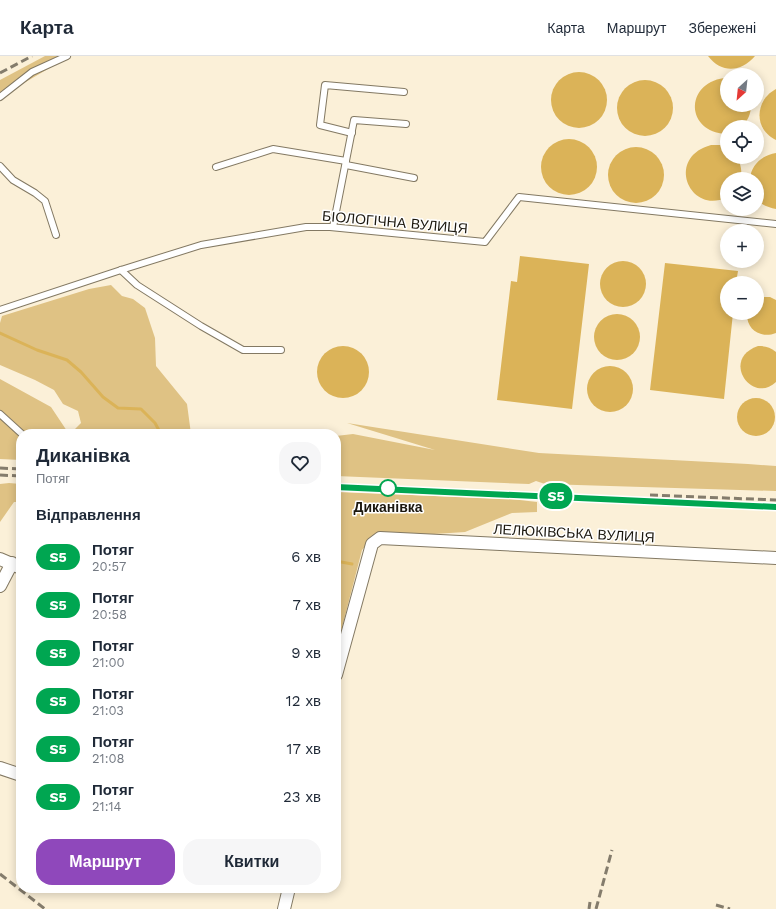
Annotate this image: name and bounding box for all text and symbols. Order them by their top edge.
text: Карта [20,16,74,39]
text: Карта [547,20,585,36]
text: Маршрут [607,20,666,36]
text: Збережені [688,20,756,36]
north arrow [720,68,764,112]
map controls [720,68,764,320]
button: locate [720,120,764,164]
button: layers [720,172,764,216]
street label: БІОЛОГІЧНА ВУЛИЦЯ [322,208,468,236]
button: + [720,224,764,268]
button: − [720,276,764,320]
button: heart [279,442,321,484]
text: Диканівка [36,444,130,467]
text: Потяг [36,471,70,486]
marker: Диканівка [379,479,397,497]
line badge: S5 [538,483,574,509]
text: S5 [547,488,565,504]
place label: Диканівка [353,499,423,515]
text: Відправлення [36,506,141,524]
street label: ЛЕЛЮКІВСЬКА ВУЛИЦЯ [493,521,655,545]
text: Потяг [92,541,134,559]
text: 6 хв [291,548,321,566]
text: S5 [49,549,67,565]
text: 20:57 [92,559,126,574]
text: Потяг [92,589,134,607]
text: 7 хв [292,596,321,614]
text: S5 [49,597,67,613]
text: 20:58 [92,607,127,622]
text: Потяг [92,637,134,655]
text: 9 хв [291,644,321,662]
text: S5 [49,645,67,661]
text: 21:00 [92,655,125,670]
text: Потяг [92,685,134,703]
text: 12 хв [286,692,321,710]
text: S5 [49,693,67,709]
text: 21:03 [92,703,124,718]
text: Потяг [92,733,134,751]
text: 17 хв [287,740,321,758]
text: S5 [49,741,67,757]
text: 21:08 [92,751,125,766]
text: Потяг [92,781,134,799]
text: 23 хв [283,788,321,806]
text: S5 [49,789,67,805]
text: 21:14 [92,799,122,814]
button: Маршрут [36,839,175,885]
button: Квитки [183,839,321,885]

